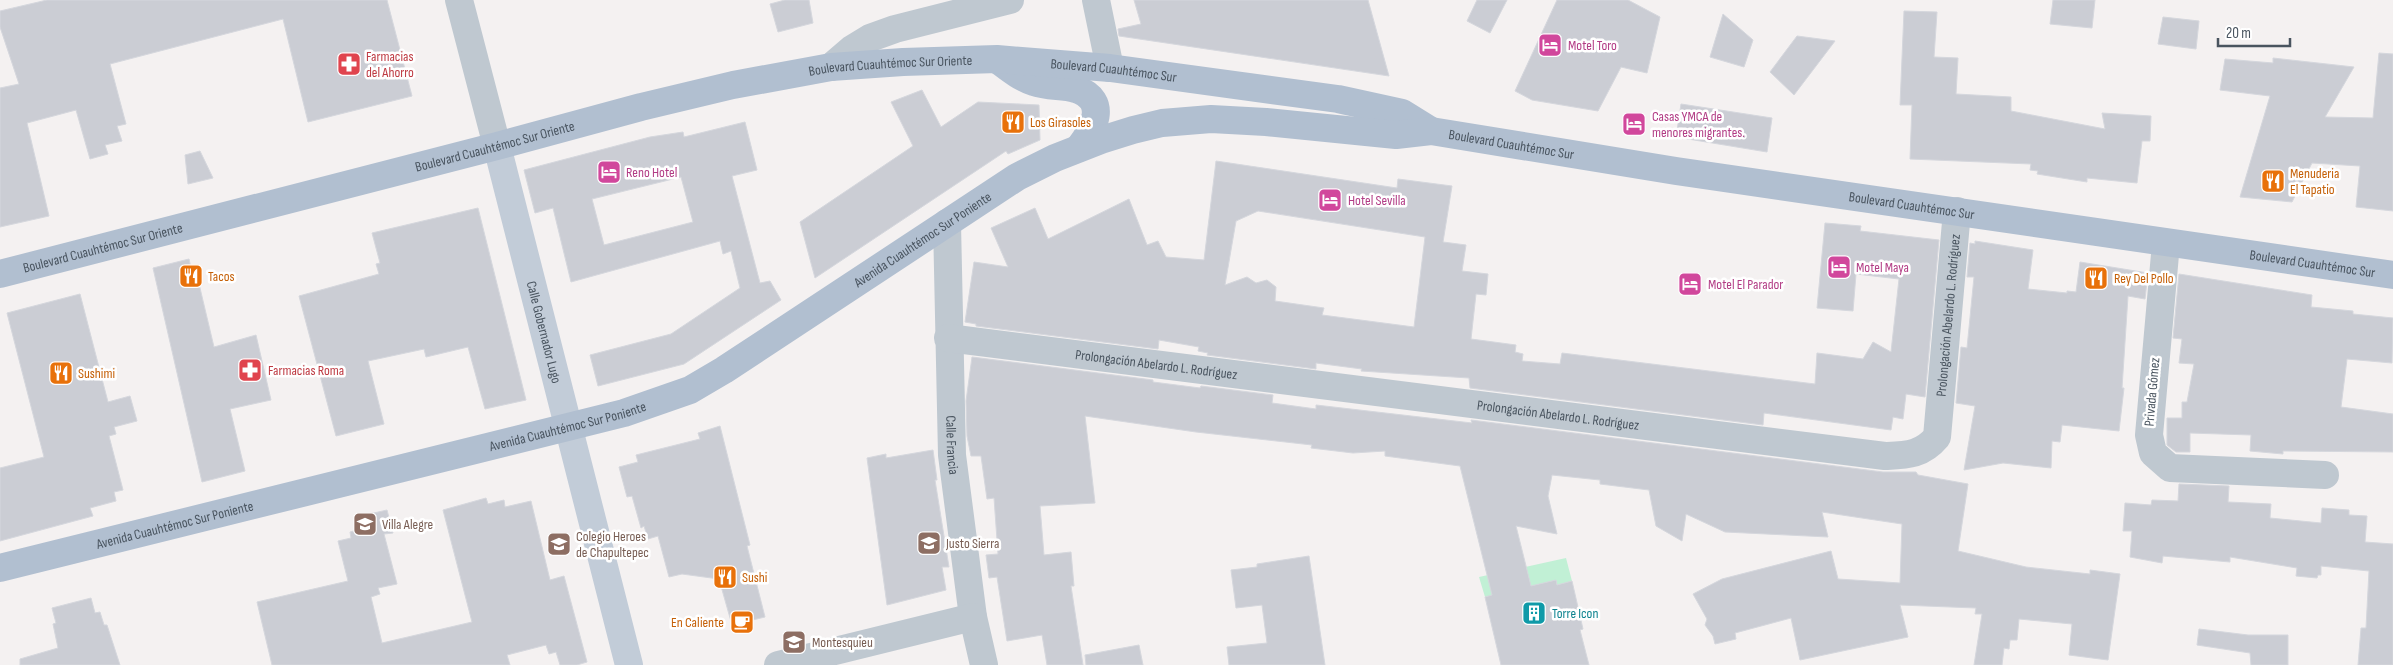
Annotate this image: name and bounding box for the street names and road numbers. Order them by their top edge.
street label: Boulevard Cuauhtémoc Sur Oriente [807,51,973,79]
street label: Boulevard Cuauhtémoc Sur [1050,55,1178,85]
street label: Boulevard Cuauhtémoc Sur Oriente [413,117,576,175]
street label: Boulevard Cuauhtémoc Sur [1447,126,1575,163]
street label: Avenida Cuauhtémoc Sur Poniente [850,188,995,291]
street label: Boulevard Cuauhtémoc Sur [1848,188,1976,223]
street label: Boulevard Cuauhtémoc Sur Oriente [21,219,184,276]
street label: Prolongación Abelardo L. Rodríguez [1932,233,1963,397]
street label: Boulevard Cuauhtémoc Sur [2249,246,2377,281]
street label: Calle Gobernador Lugo [523,279,566,385]
street label: Prolongación Abelardo L. Rodríguez [1074,346,1238,383]
street label: Privada Gómez [2141,357,2163,427]
street label: Prolongación Abelardo L. Rodríguez [1476,396,1640,433]
street label: Avenida Cuauhtémoc Sur Poniente [486,398,648,455]
street label: Calle Francia [943,415,963,475]
street label: Avenida Cuauhtémoc Sur Poniente [93,497,255,553]

